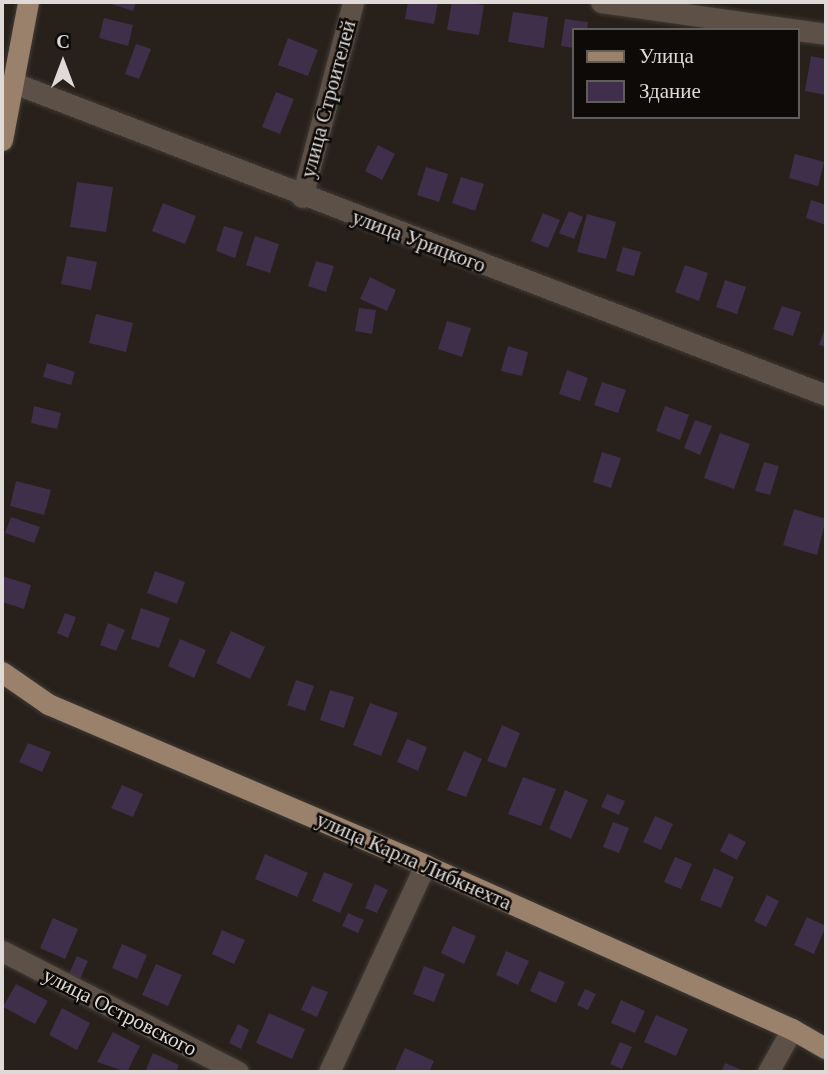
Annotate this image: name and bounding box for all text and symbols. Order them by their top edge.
street label: улица Строителей [295,17,361,181]
north arrow [28,28,98,98]
legend [572,28,800,119]
text: С [56,31,70,52]
text: Улица [639,44,694,68]
text: Здание [639,79,701,103]
street label: улица Урицкого [349,204,489,278]
street label: улица Карла Либкнехта [313,807,515,915]
street label: улица Островского [39,962,201,1062]

